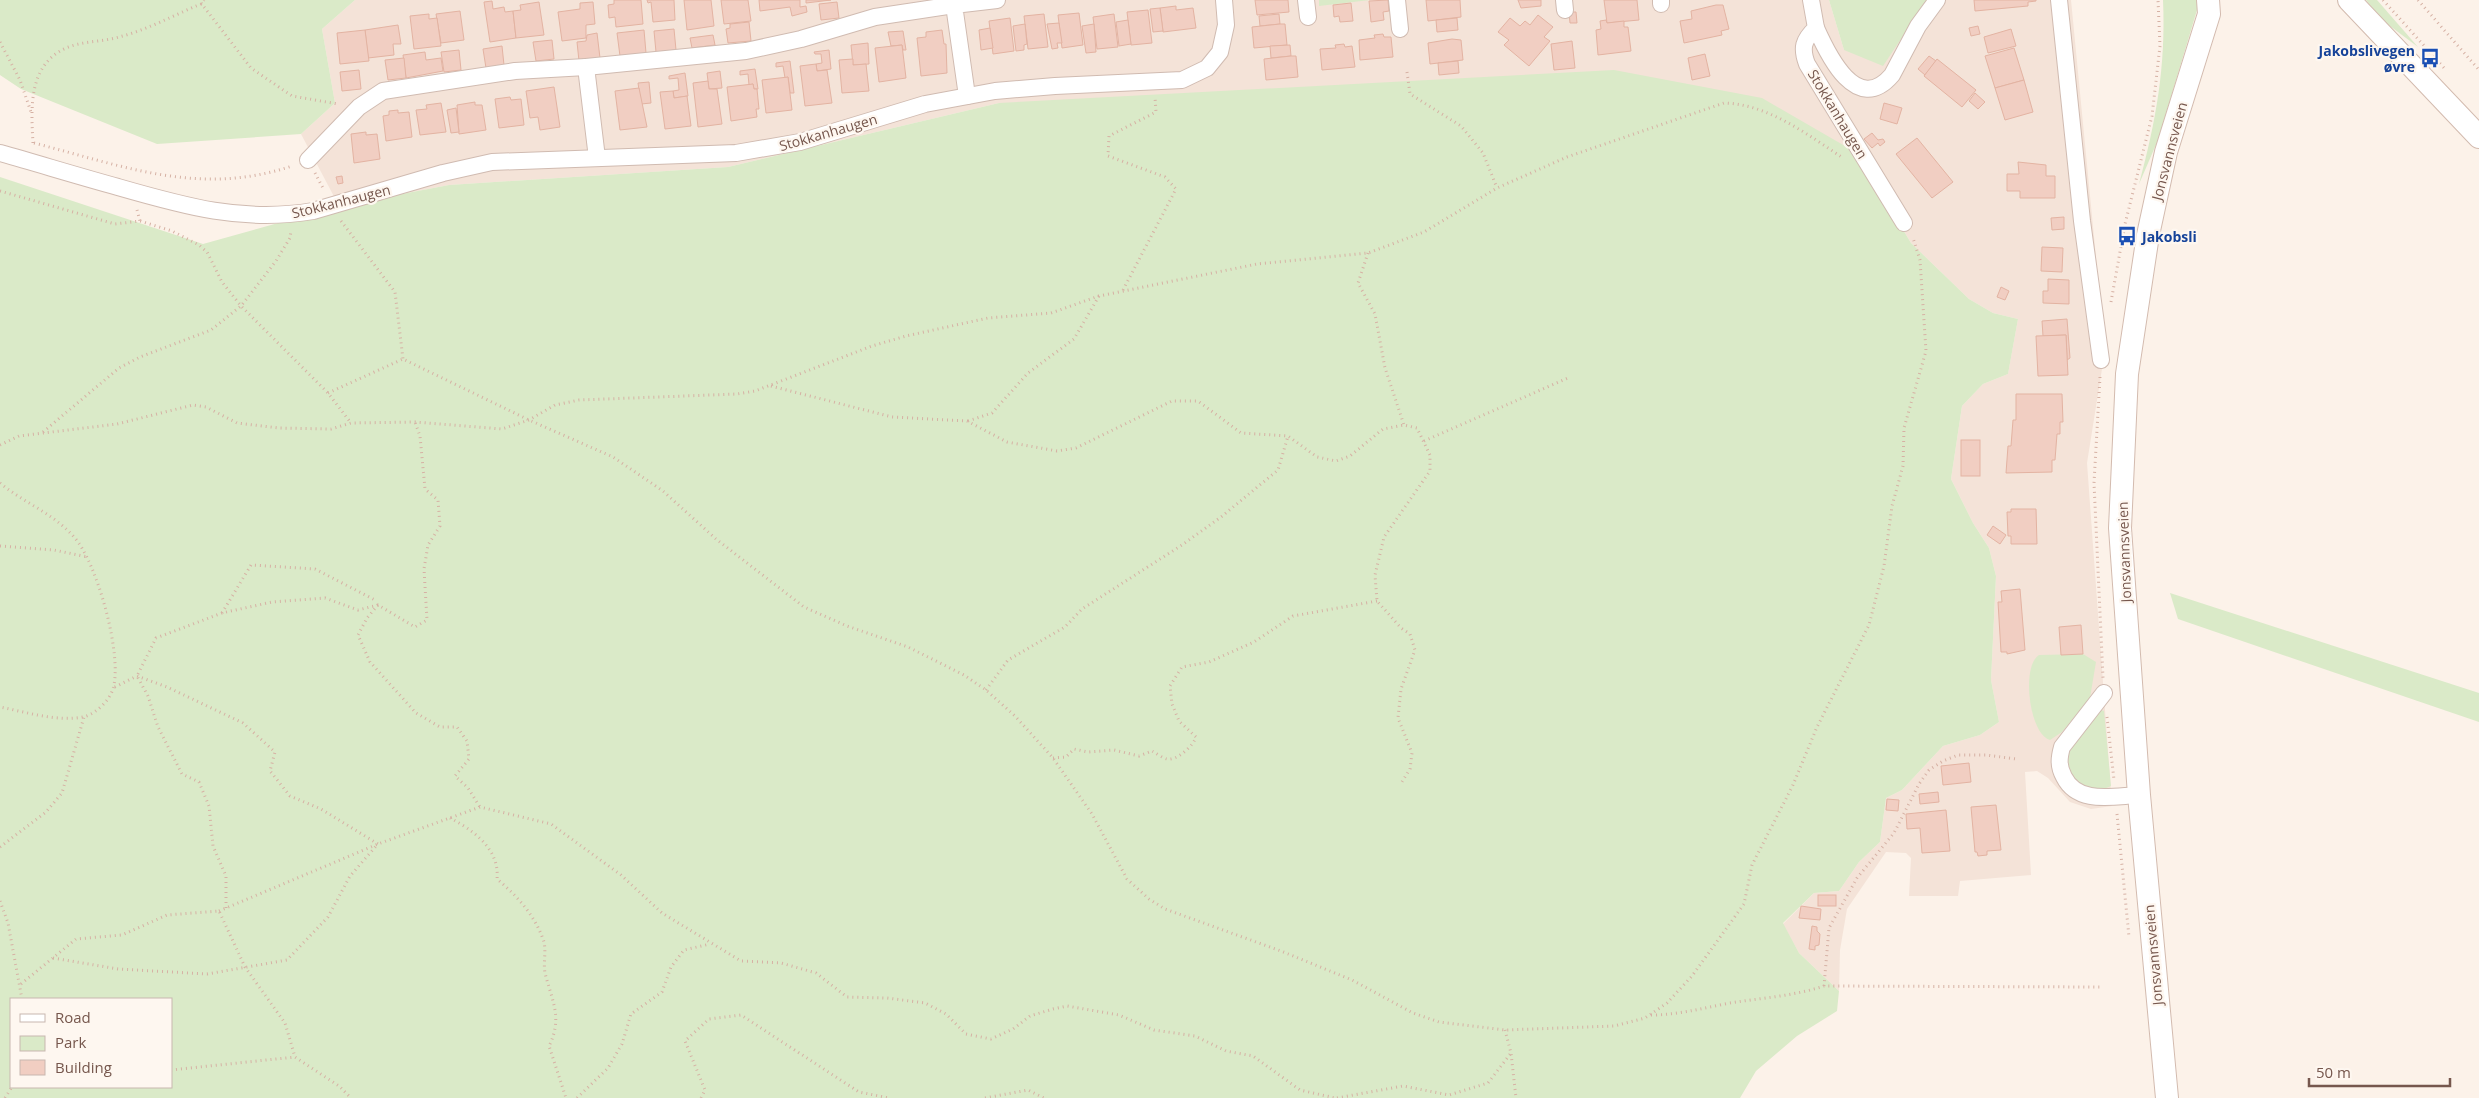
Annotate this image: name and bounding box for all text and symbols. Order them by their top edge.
place label: Jakobslivegen øvre [2317,41,2415,76]
bus stop icon: Jakobslivegen øvre [2419,47,2441,69]
street label: Stokkanhaugen [1804,66,1872,162]
street label: Jonsvannsveien [2146,100,2191,204]
street label: Stokkanhaugen [777,109,879,155]
street label: Stokkanhaugen [290,180,392,222]
bus stop icon: Jakobsli [2116,225,2138,247]
place label: Jakobsli [2140,227,2197,246]
street label: Jonsvannsveien [2113,501,2135,605]
street label: Jonsvannsveien [2139,904,2167,1008]
legend [10,998,172,1088]
text: Road [55,1007,91,1027]
text: Park [55,1032,86,1052]
scale bar [2309,1056,2450,1088]
text: Building [55,1057,112,1077]
text: 50 m [2316,1062,2351,1082]

